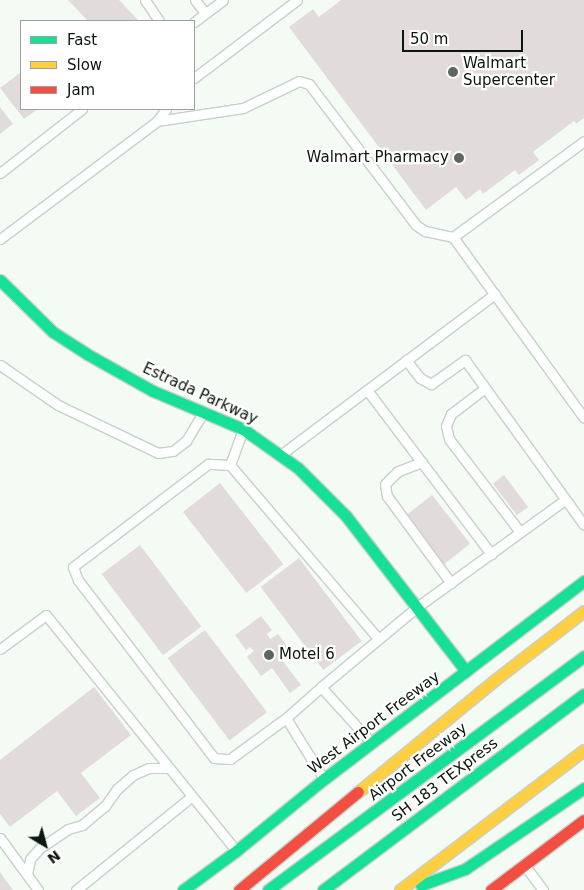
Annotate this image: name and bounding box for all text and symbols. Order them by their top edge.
legend [20,20,195,110]
scale bar [404,20,525,52]
text: 50 m [410,30,448,48]
text: Fast [67,31,97,49]
place label: Walmart Supercenter [463,54,555,89]
text: Slow [67,56,102,74]
marker: Walmart Supercenter [447,66,459,78]
text: Jam [67,81,95,99]
place label: Walmart Pharmacy [307,149,449,167]
marker: Walmart Pharmacy [453,152,465,164]
street label: Estrada Parkway [140,359,260,429]
place label: Motel 6 [279,646,335,664]
marker: Motel 6 [263,649,275,661]
street label: West Airport Freeway [305,668,443,778]
street label: Airport Freeway [365,719,471,805]
street label: SH 183 TEXpress [388,734,502,826]
north arrow [20,820,70,870]
text: N [45,847,64,867]

